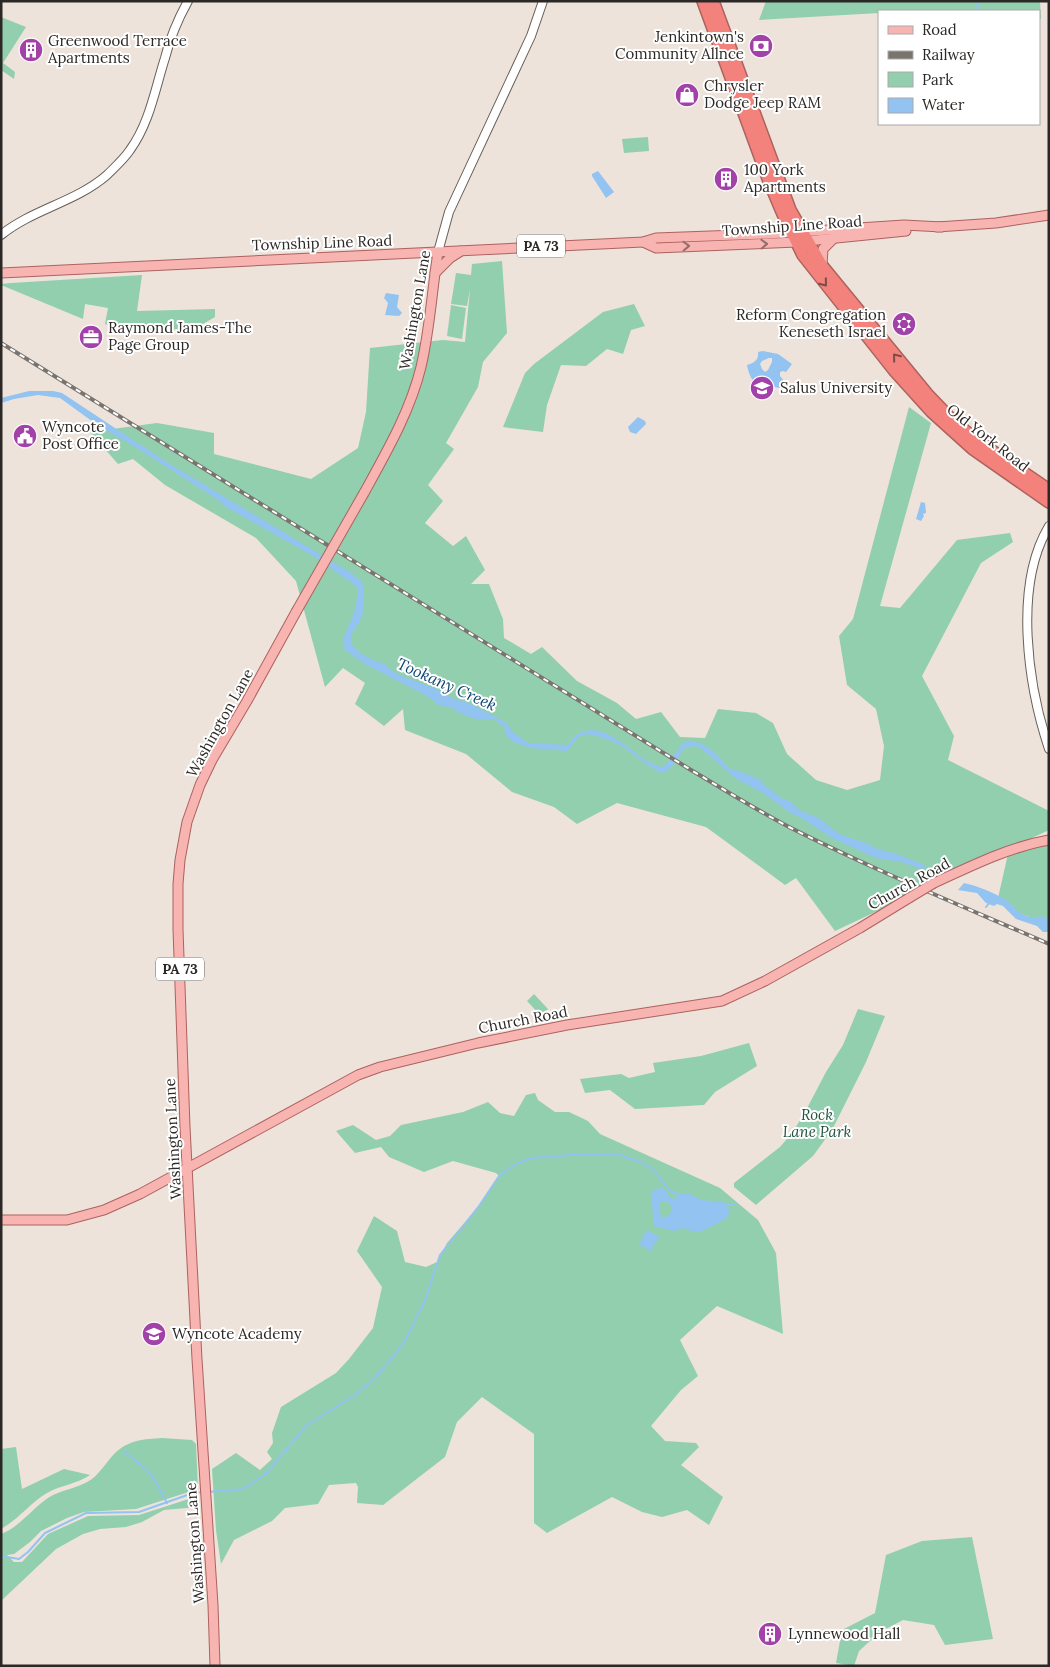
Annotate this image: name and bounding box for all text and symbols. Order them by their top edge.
legend [878,10,1040,125]
text: Road [922,20,957,39]
place label: Jenkintown's Community Allnce [615,27,744,63]
place label: Greenwood Terrace Apartments [47,31,187,67]
bank icon: Jenkintown's Community Allnce [748,33,774,59]
building icon: Greenwood Terrace Apartments [18,37,44,63]
text: Railway [922,45,975,64]
text: Park [922,70,953,89]
place label: Chrysler Dodge Jeep RAM [704,76,821,112]
shop icon: Chrysler Dodge Jeep RAM [674,82,700,108]
text: Water [922,95,965,114]
place label: 100 York Apartments [743,160,826,196]
building icon: 100 York Apartments [713,166,739,192]
street label: Township Line Road [721,211,863,240]
street label: Township Line Road [251,231,393,254]
road number: PA 73 [517,235,565,258]
one-way arrow [760,238,768,249]
one-way arrow [683,241,691,252]
street label: Washington Lane [395,249,434,371]
one-way arrow [818,277,827,286]
place label: Reform Congregation Keneseth Israel [736,305,886,341]
synagogue icon: Reform Congregation Keneseth Israel [891,311,917,337]
place label: Raymond James-The Page Group [108,318,252,354]
office icon: Raymond James-The Page Group [78,324,104,350]
one-way arrow [892,353,901,362]
school or university icon: Salus University [749,375,775,401]
place label: Salus University [780,378,892,397]
street label: Old York Road [943,400,1033,476]
place label: Wyncote Post Office [42,417,119,453]
public building icon: Wyncote Post Office [12,423,38,449]
water label: Tookany Creek [394,653,500,715]
street label: Washington Lane [182,665,257,780]
street label: Church Road [865,853,953,914]
road number: PA 73 [156,958,204,981]
street label: Church Road [477,1002,569,1037]
street label: Washington Lane [160,1078,185,1200]
park label: Rock Lane Park [783,1105,852,1141]
school or university icon: Wyncote Academy [141,1321,167,1347]
place label: Wyncote Academy [172,1324,302,1343]
street label: Washington Lane [181,1482,208,1604]
building icon: Lynnewood Hall [757,1621,783,1647]
place label: Lynnewood Hall [788,1624,900,1643]

